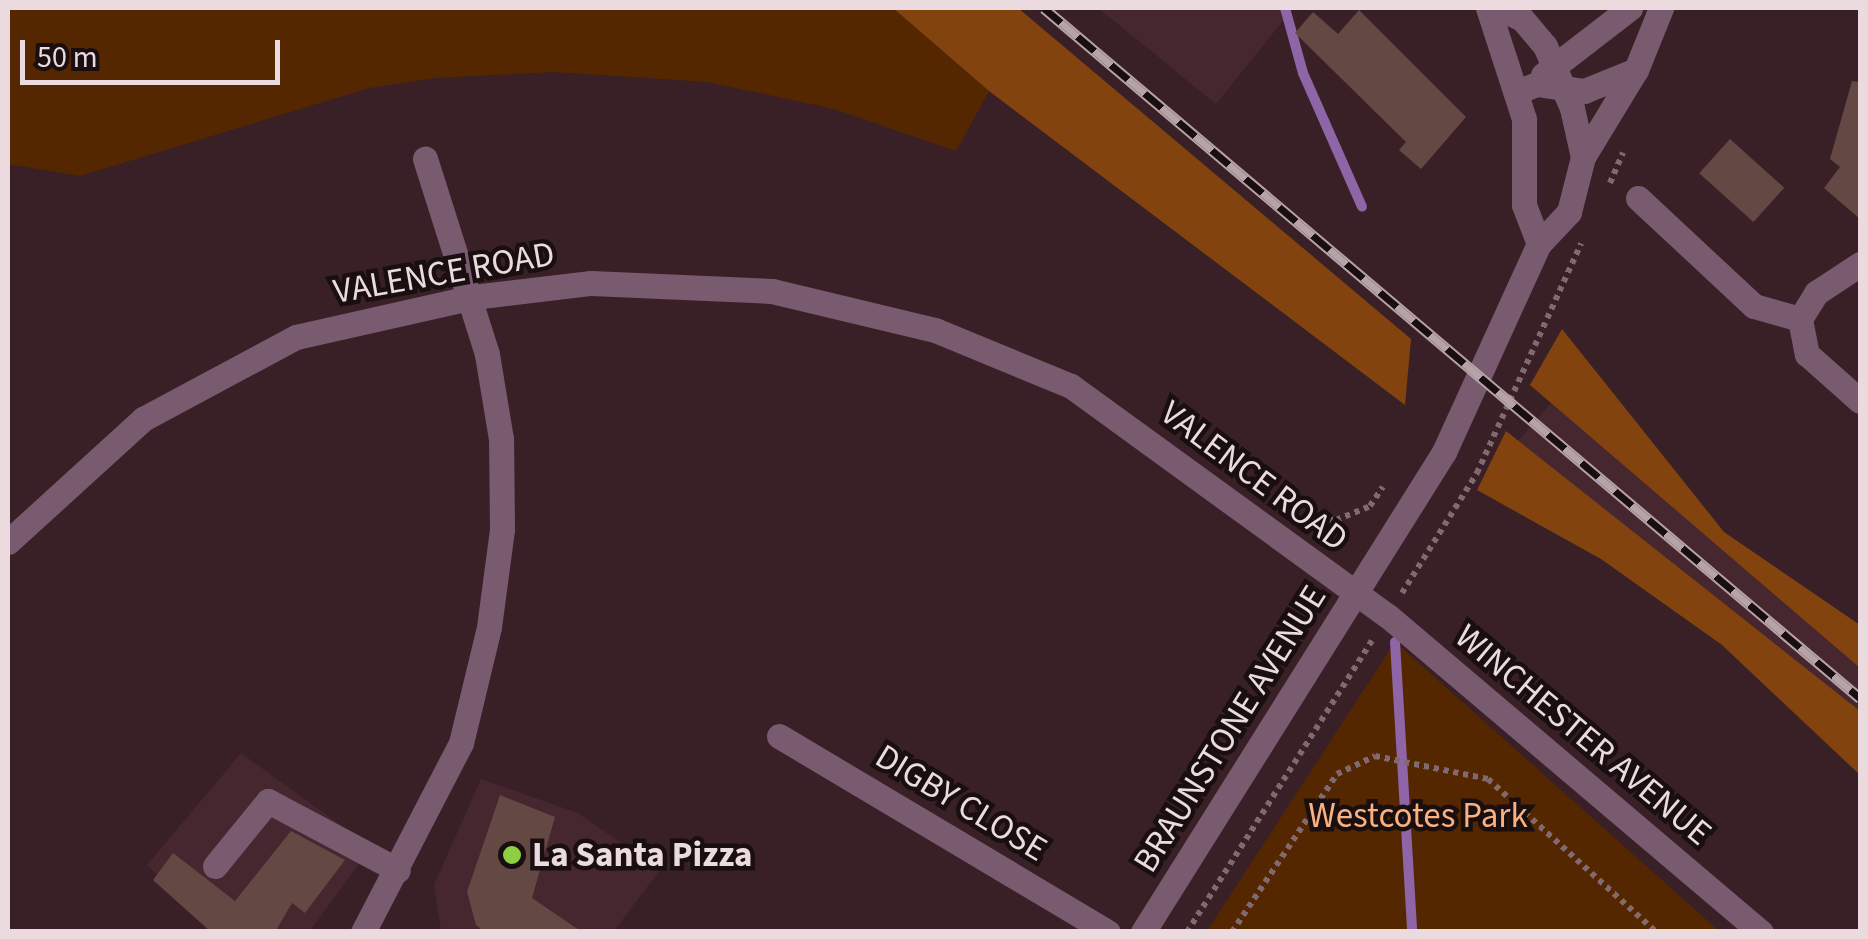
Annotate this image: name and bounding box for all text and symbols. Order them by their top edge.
scale bar [25,20,285,82]
text: 50 m [37,36,98,79]
street label: VALENCE ROAD [330,233,558,313]
street label: VALENCE ROAD [1152,392,1356,560]
street label: BRAUNSTONE AVENUE [1125,578,1335,880]
street label: WINCHESTER AVENUE [1446,616,1720,854]
street label: DIGBY CLOSE [868,735,1054,871]
park label: Westcotes Park [1308,795,1528,837]
place label: La Santa Pizza [532,834,752,876]
marker: La Santa Pizza [501,844,523,866]

